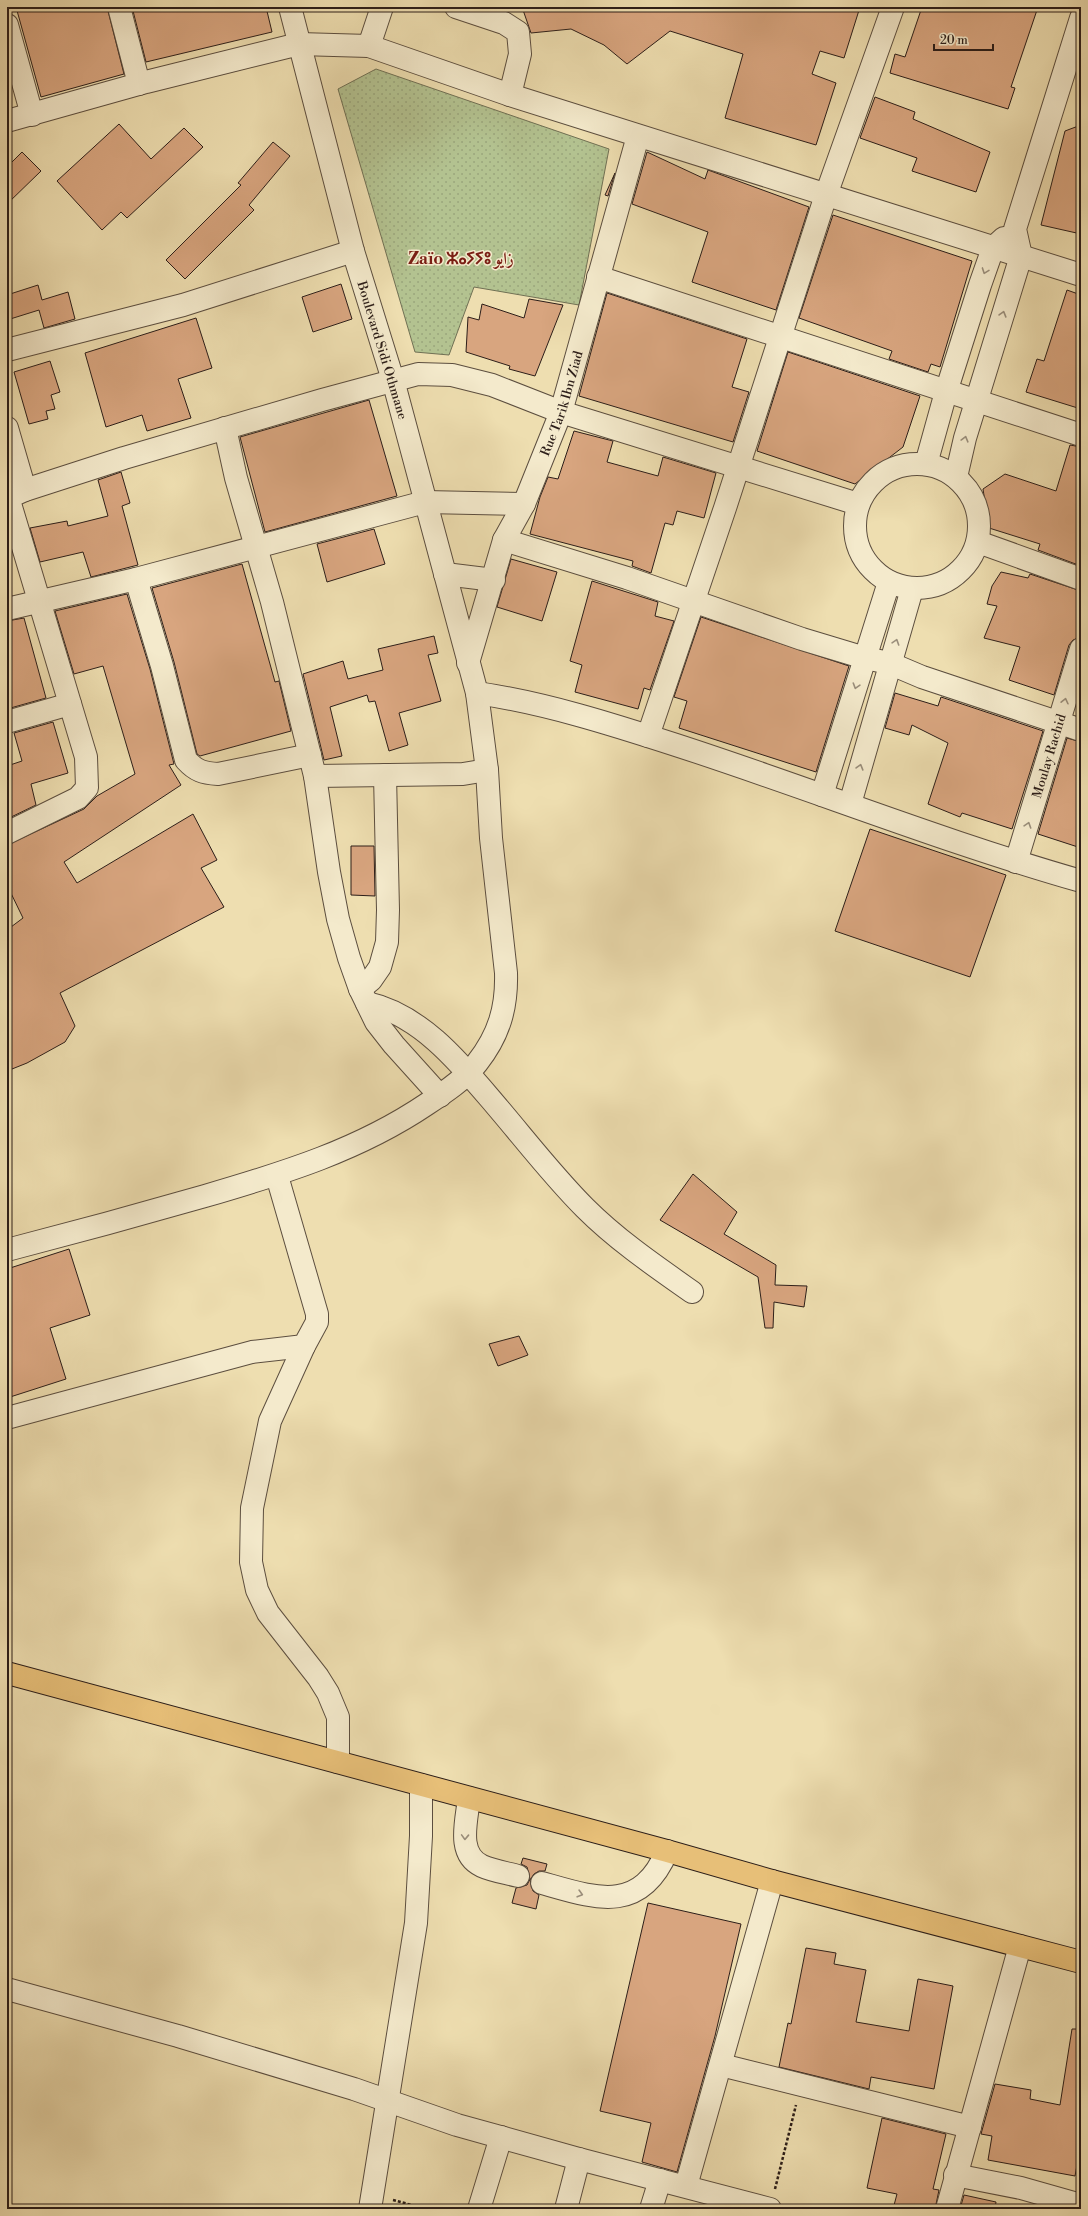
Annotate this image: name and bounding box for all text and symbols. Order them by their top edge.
scale bar [934,26,993,52]
text: 20 m [940,33,968,48]
district label: Zaïo ⵣⴰⵢⵢⵓ زايو [408,248,514,270]
one-way arrow [981,267,990,274]
street label: Boulevard Sidi Othmane [353,278,411,422]
one-way arrow [998,311,1007,318]
street label: Rue Tarik Ibn Ziad [537,348,587,458]
one-way arrow [961,435,969,442]
one-way arrow [891,639,900,646]
one-way arrow [853,683,861,690]
one-way arrow [1060,698,1068,704]
street label: Moulay Rachid [1029,711,1070,800]
one-way arrow [855,764,864,771]
one-way arrow [1023,822,1032,829]
one-way arrow [461,1834,469,1840]
one-way arrow [576,1889,583,1898]

